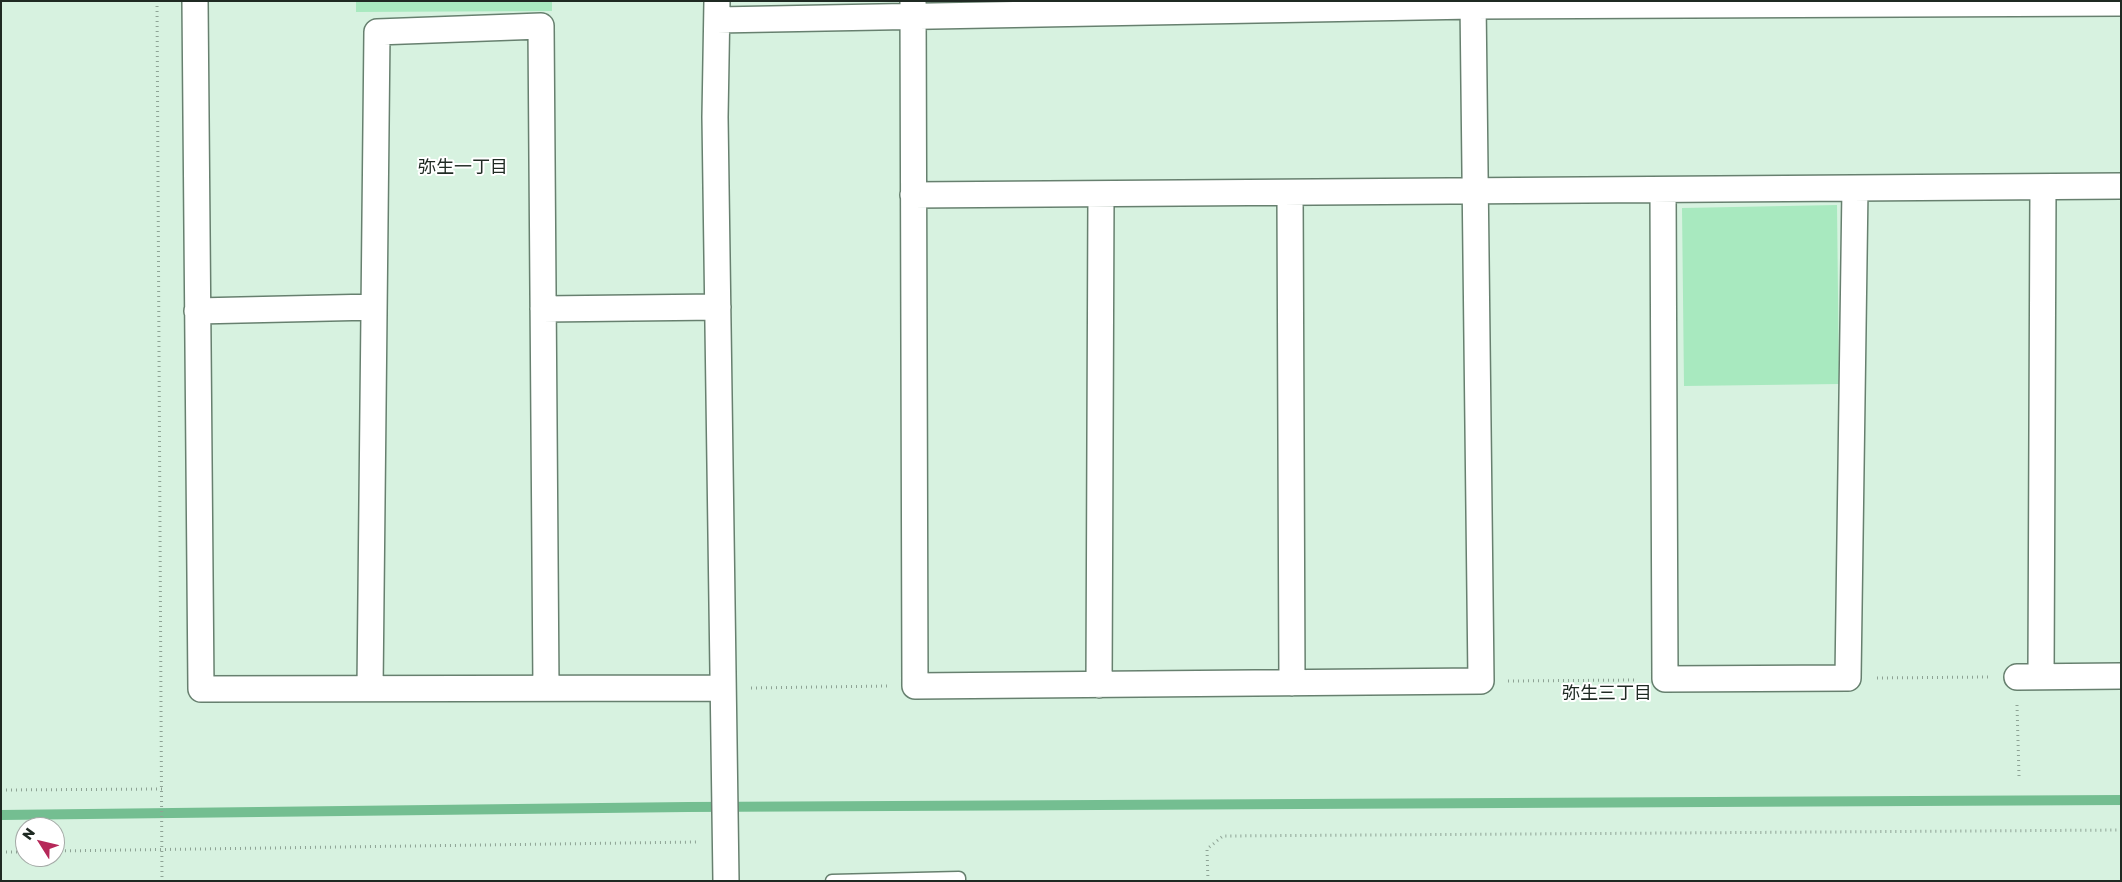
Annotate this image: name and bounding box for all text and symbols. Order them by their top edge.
district label: 弥生一丁目 [418,156,508,178]
district label: 弥生三丁目 [1562,682,1652,704]
north arrow [15,817,65,867]
text: N [18,824,38,843]

